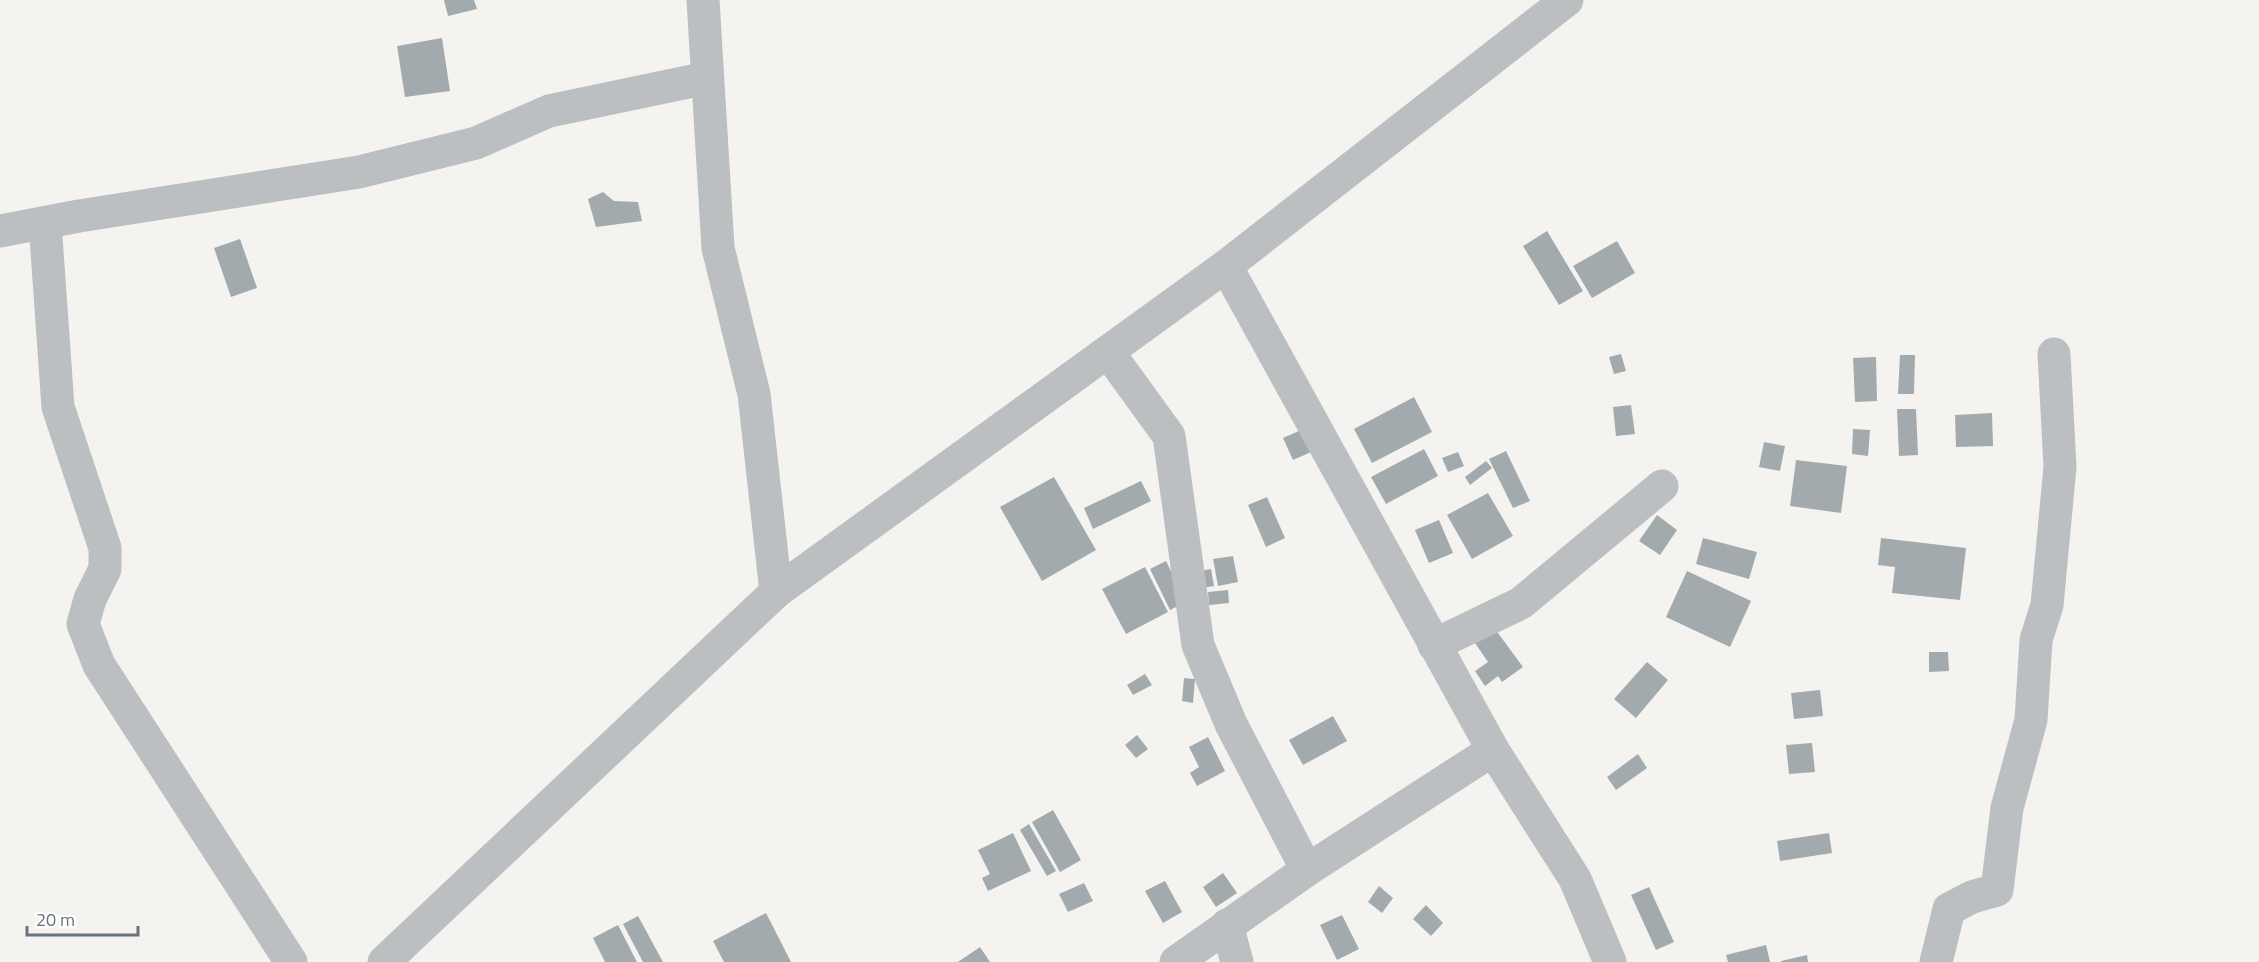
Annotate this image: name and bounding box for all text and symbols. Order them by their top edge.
scale bar [27,899,138,937]
text: 20 m [36,906,75,933]

